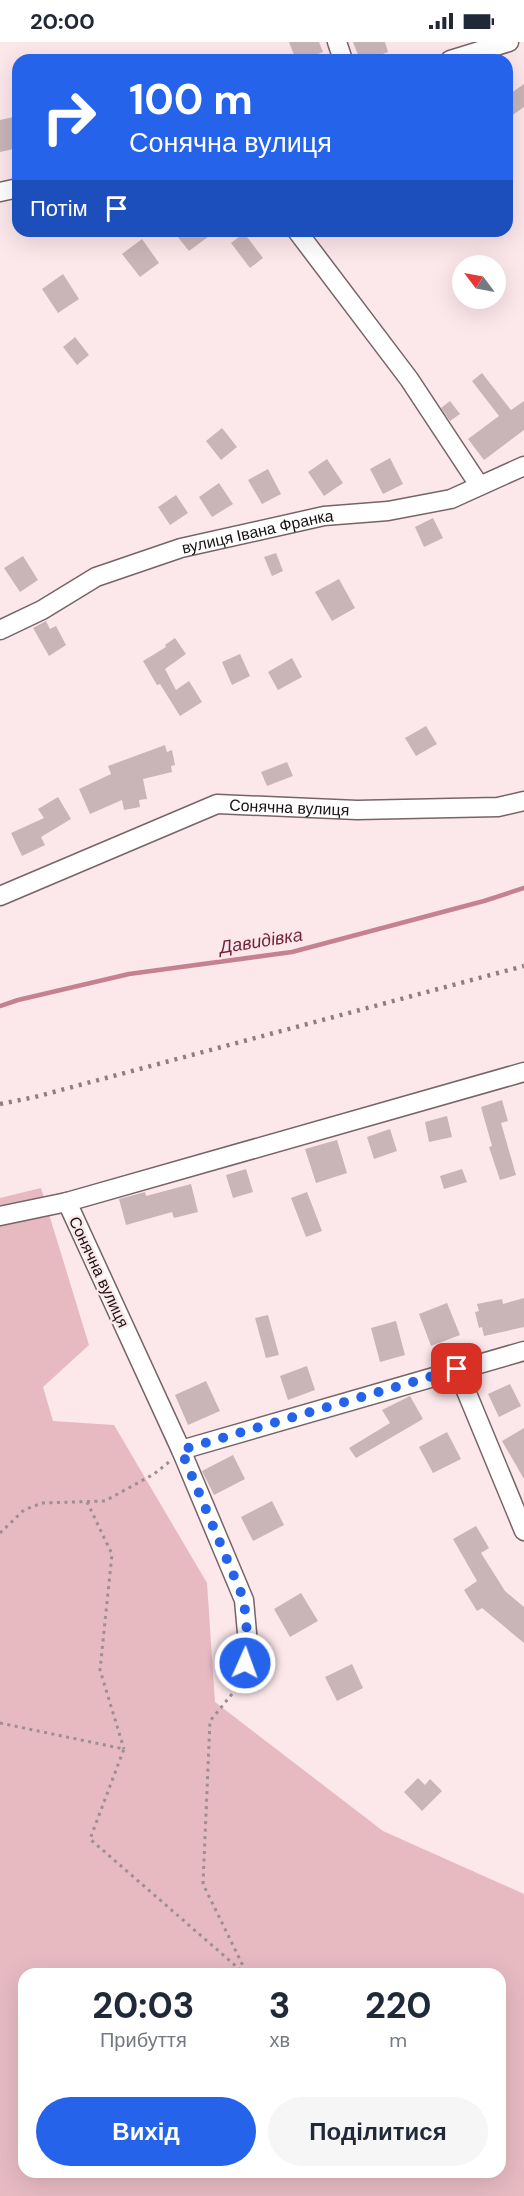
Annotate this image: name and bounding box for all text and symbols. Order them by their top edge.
text: 20:00 [30,7,95,36]
text: 100 m [129,72,253,127]
icon: right [30,78,108,156]
text: Сонячна вулиця [129,125,332,160]
icon: arrive [100,192,133,225]
text: Потім [30,194,88,223]
north arrow [452,255,506,309]
map controls [452,255,506,309]
street label: вулиця Івана Франка [180,505,334,558]
street label: Сонячна вулиця [229,794,350,820]
water label: Давидівка [216,923,304,960]
street label: Сонячна вулиця [64,1213,134,1331]
pin [431,1343,482,1394]
icon: arrive [440,1352,473,1385]
position arrow [213,1631,277,1695]
text: 20:03 [92,1982,195,2029]
text: 3 [269,1982,291,2029]
text: 220 [365,1982,432,2029]
text: Прибуття [100,2027,187,2053]
text: хв [269,2027,290,2053]
text: m [389,2027,407,2053]
button: Вихід [36,2097,256,2166]
button: Поділитися [268,2097,488,2166]

